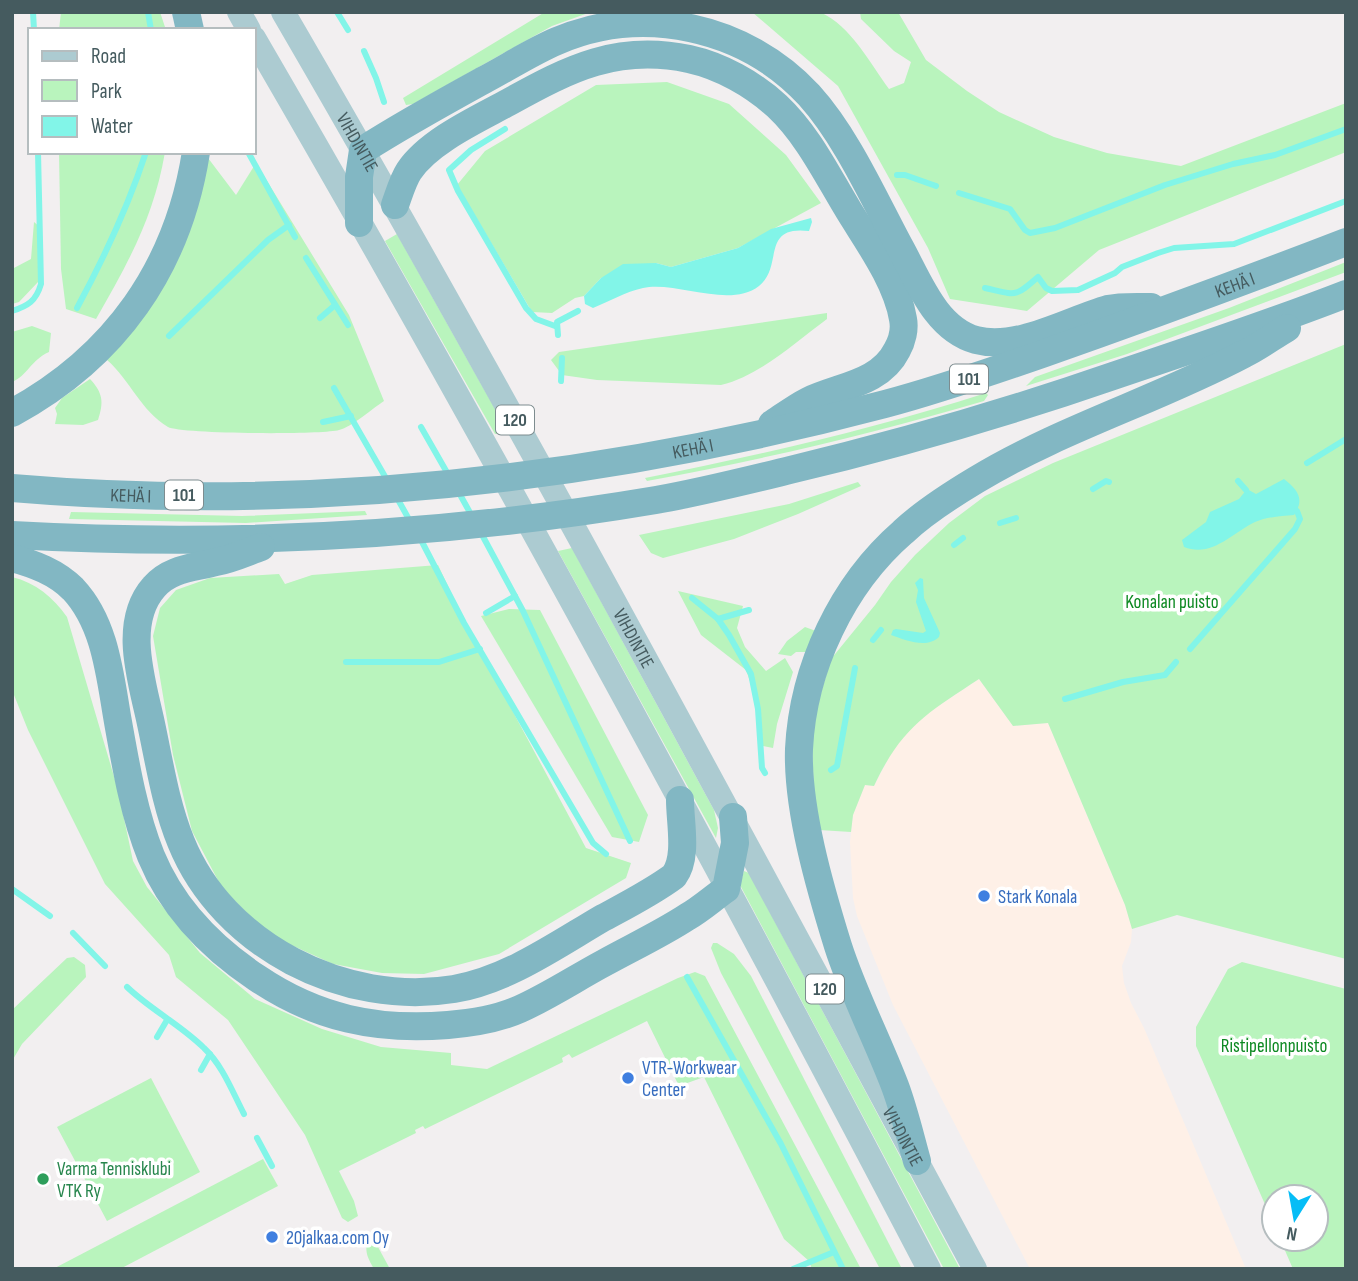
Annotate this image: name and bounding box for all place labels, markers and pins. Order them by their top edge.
place label: Stark Konala [998,886,1077,909]
marker: Stark Konala [976,888,992,904]
place label: VTR-Workwear Center [642,1057,737,1102]
marker: VTR-Workwear Center [620,1070,636,1086]
place label: Varma Tennisklubi VTK Ry [57,1158,171,1203]
marker: Varma Tennisklubi VTK Ry [35,1171,51,1187]
place label: 20jalkaa.com Oy [286,1227,390,1250]
marker: 20jalkaa.com Oy [264,1229,280,1245]

